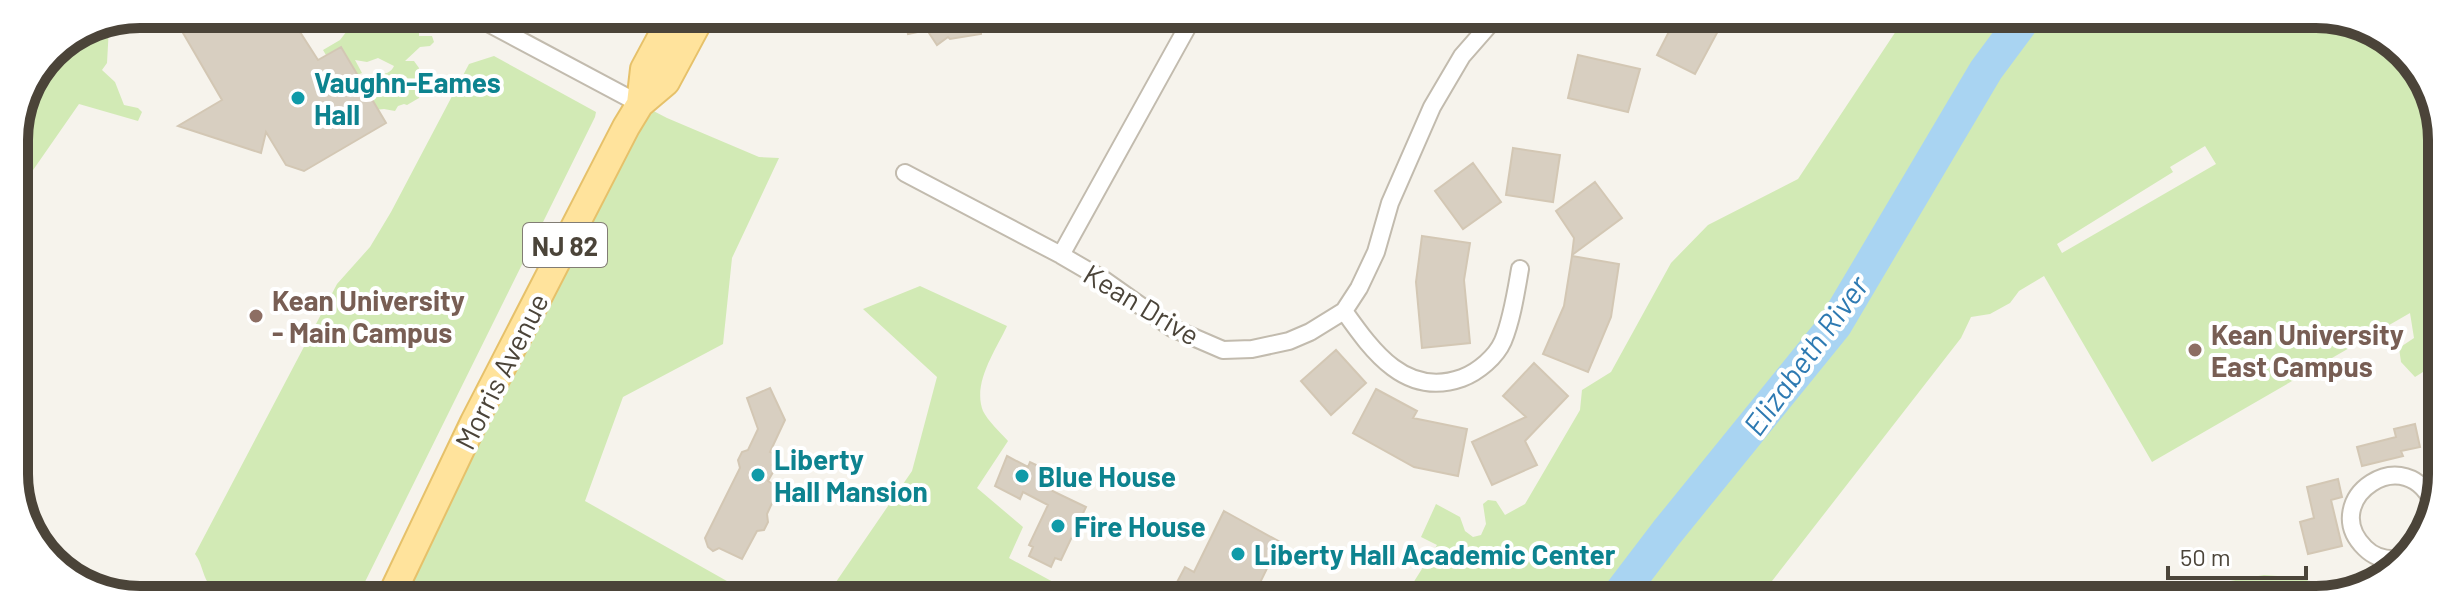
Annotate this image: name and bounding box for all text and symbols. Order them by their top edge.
place label: Vaughn-Eames Hall [314,65,501,131]
marker: Vaughn-Eames Hall [289,89,307,107]
road number: NJ 82 [523,223,607,267]
street label: Kean Drive [1078,256,1206,352]
water label: Elizabeth River [1735,267,1876,442]
place label: Kean University - Main Campus [272,283,465,349]
street label: Morris Avenue [447,287,555,455]
marker: Kean University - Main Campus [247,307,265,325]
place label: Kean University East Campus [2211,317,2404,383]
marker: Kean University East Campus [2186,341,2204,359]
place label: Liberty Hall Mansion [774,442,928,508]
place label: Blue House [1038,459,1176,493]
marker: Liberty Hall Mansion [749,466,767,484]
marker: Blue House [1013,467,1031,485]
place label: Fire House [1074,509,1206,543]
marker: Fire House [1049,517,1067,535]
scale bar [2168,530,2306,580]
place label: Liberty Hall Academic Center [1254,537,1616,571]
text: 50 m [2180,542,2231,571]
marker: Liberty Hall Academic Center [1229,545,1247,563]

